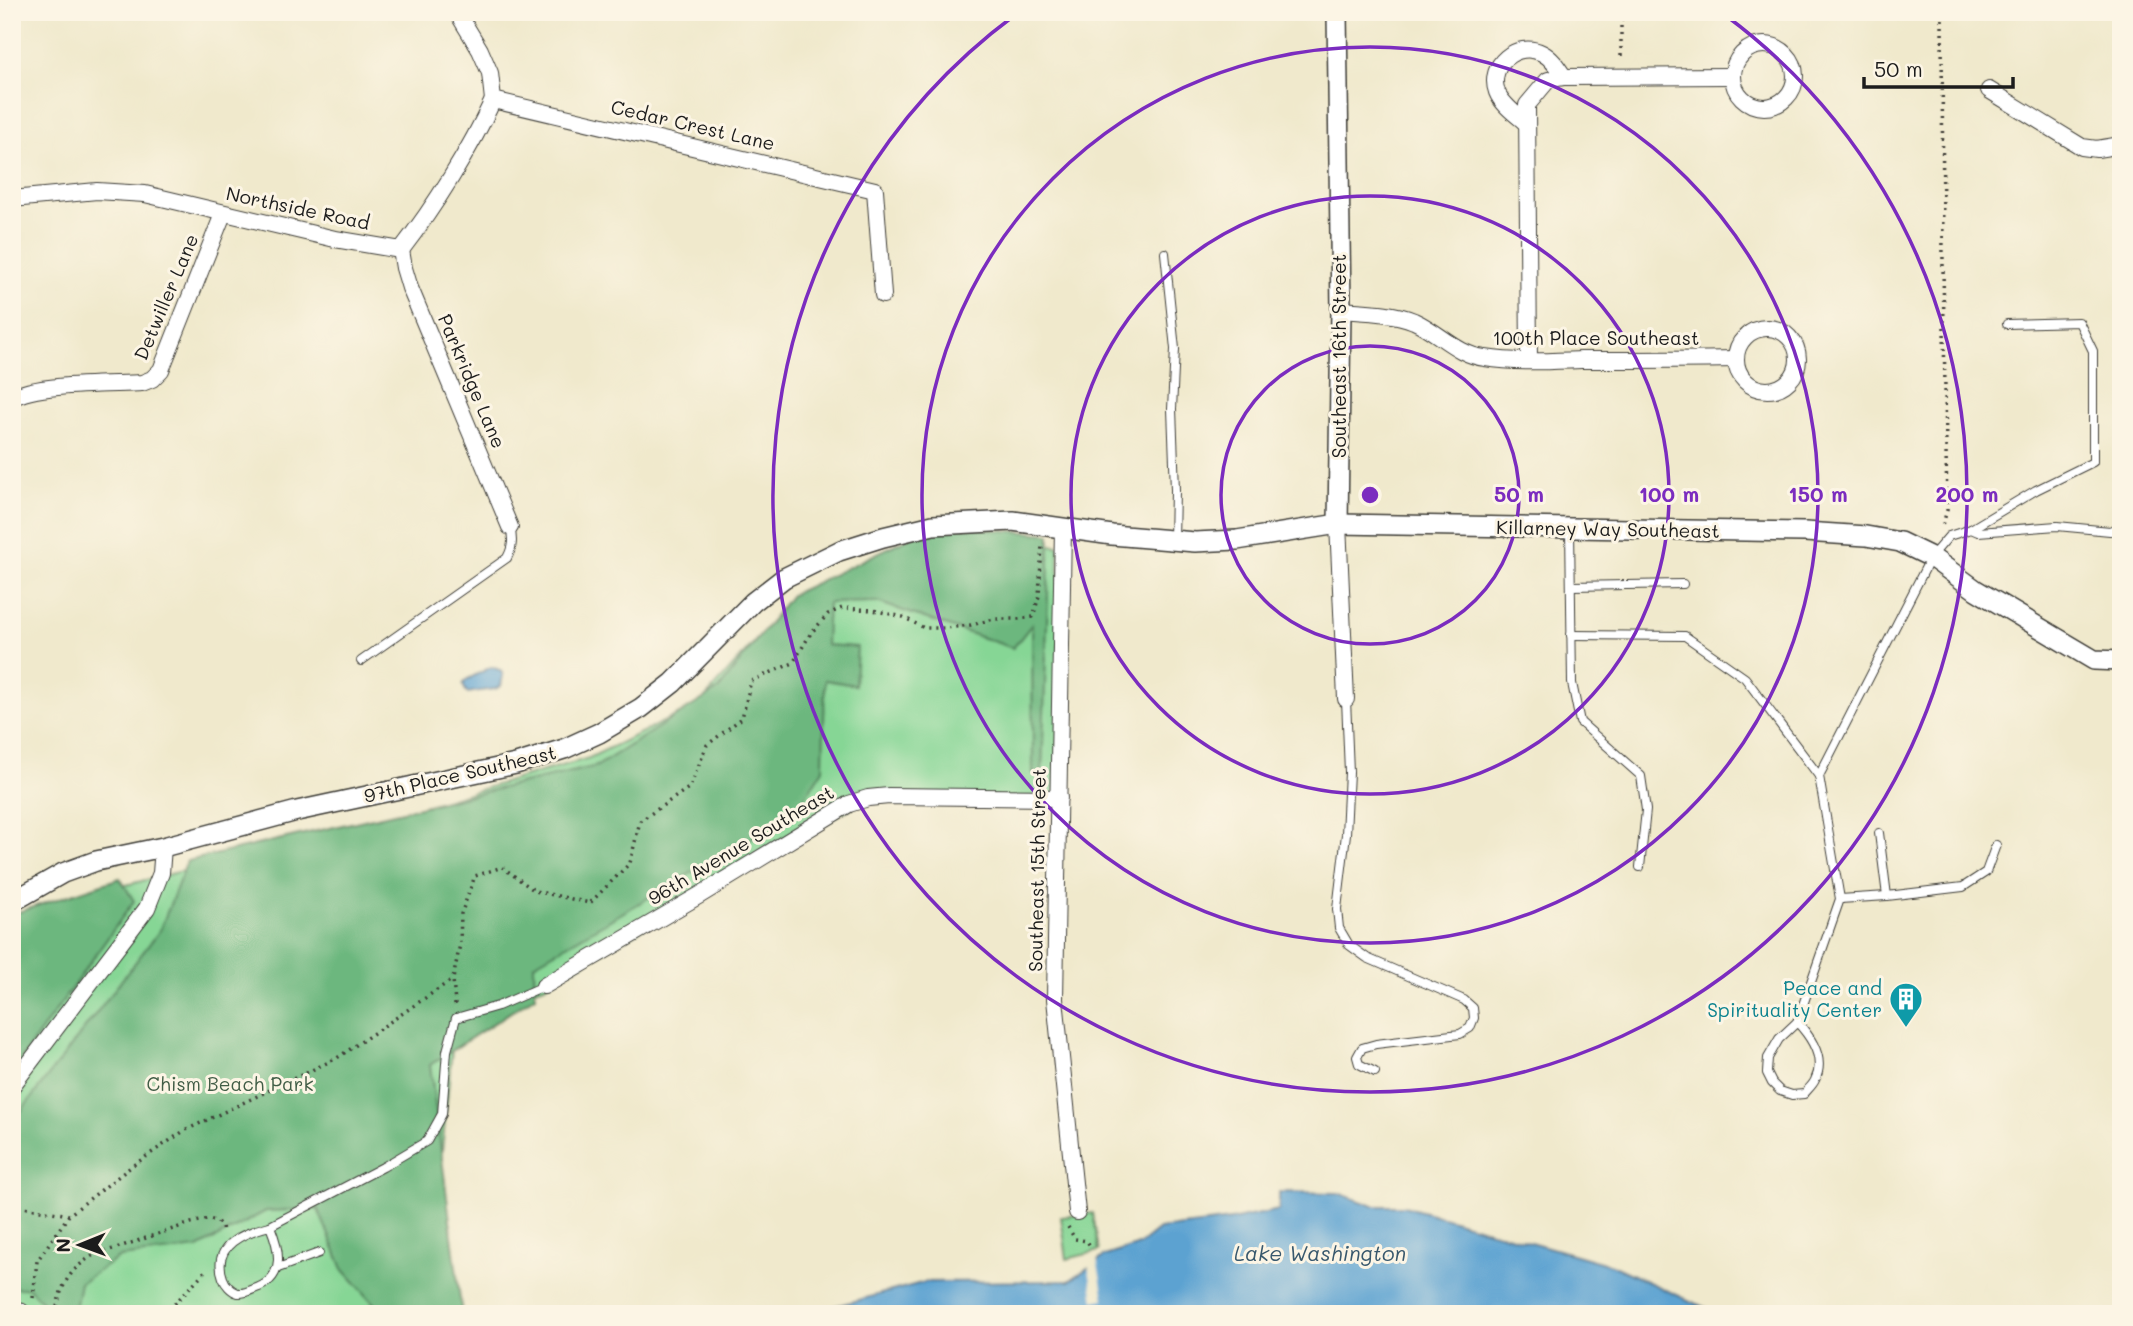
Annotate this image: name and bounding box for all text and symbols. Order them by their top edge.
scale bar [1864,46,2012,90]
text: 50 m [1874,55,1923,82]
street label: Cedar Crest Lane [609,93,778,156]
street label: Northside Road [224,180,372,235]
street label: Detwiller Lane [128,230,203,364]
street label: Southeast 16th Street [1326,254,1351,458]
street label: Parkridge Lane [433,310,512,452]
street label: 100th Place Southeast [1493,325,1699,350]
text: 50 m [1494,480,1544,507]
text: 100 m [1639,480,1699,507]
text: 150 m [1788,480,1848,507]
text: 200 m [1936,480,1998,507]
centre of rings [1358,483,1382,507]
street label: Killarney Way Southeast [1496,514,1720,543]
street label: 97th Place Southeast [361,739,559,808]
street label: Southeast 15th Street [1022,768,1051,972]
street label: 96th Avenue Southeast [643,779,838,910]
place label: Peace and Spirituality Center [1707,975,1882,1022]
building icon: Peace and Spirituality Center [1887,980,1925,1029]
park label: Chism Beach Park [147,1071,314,1096]
north arrow [46,1210,116,1280]
text: N [50,1238,75,1253]
water label: Lake Washington [1234,1239,1406,1266]

